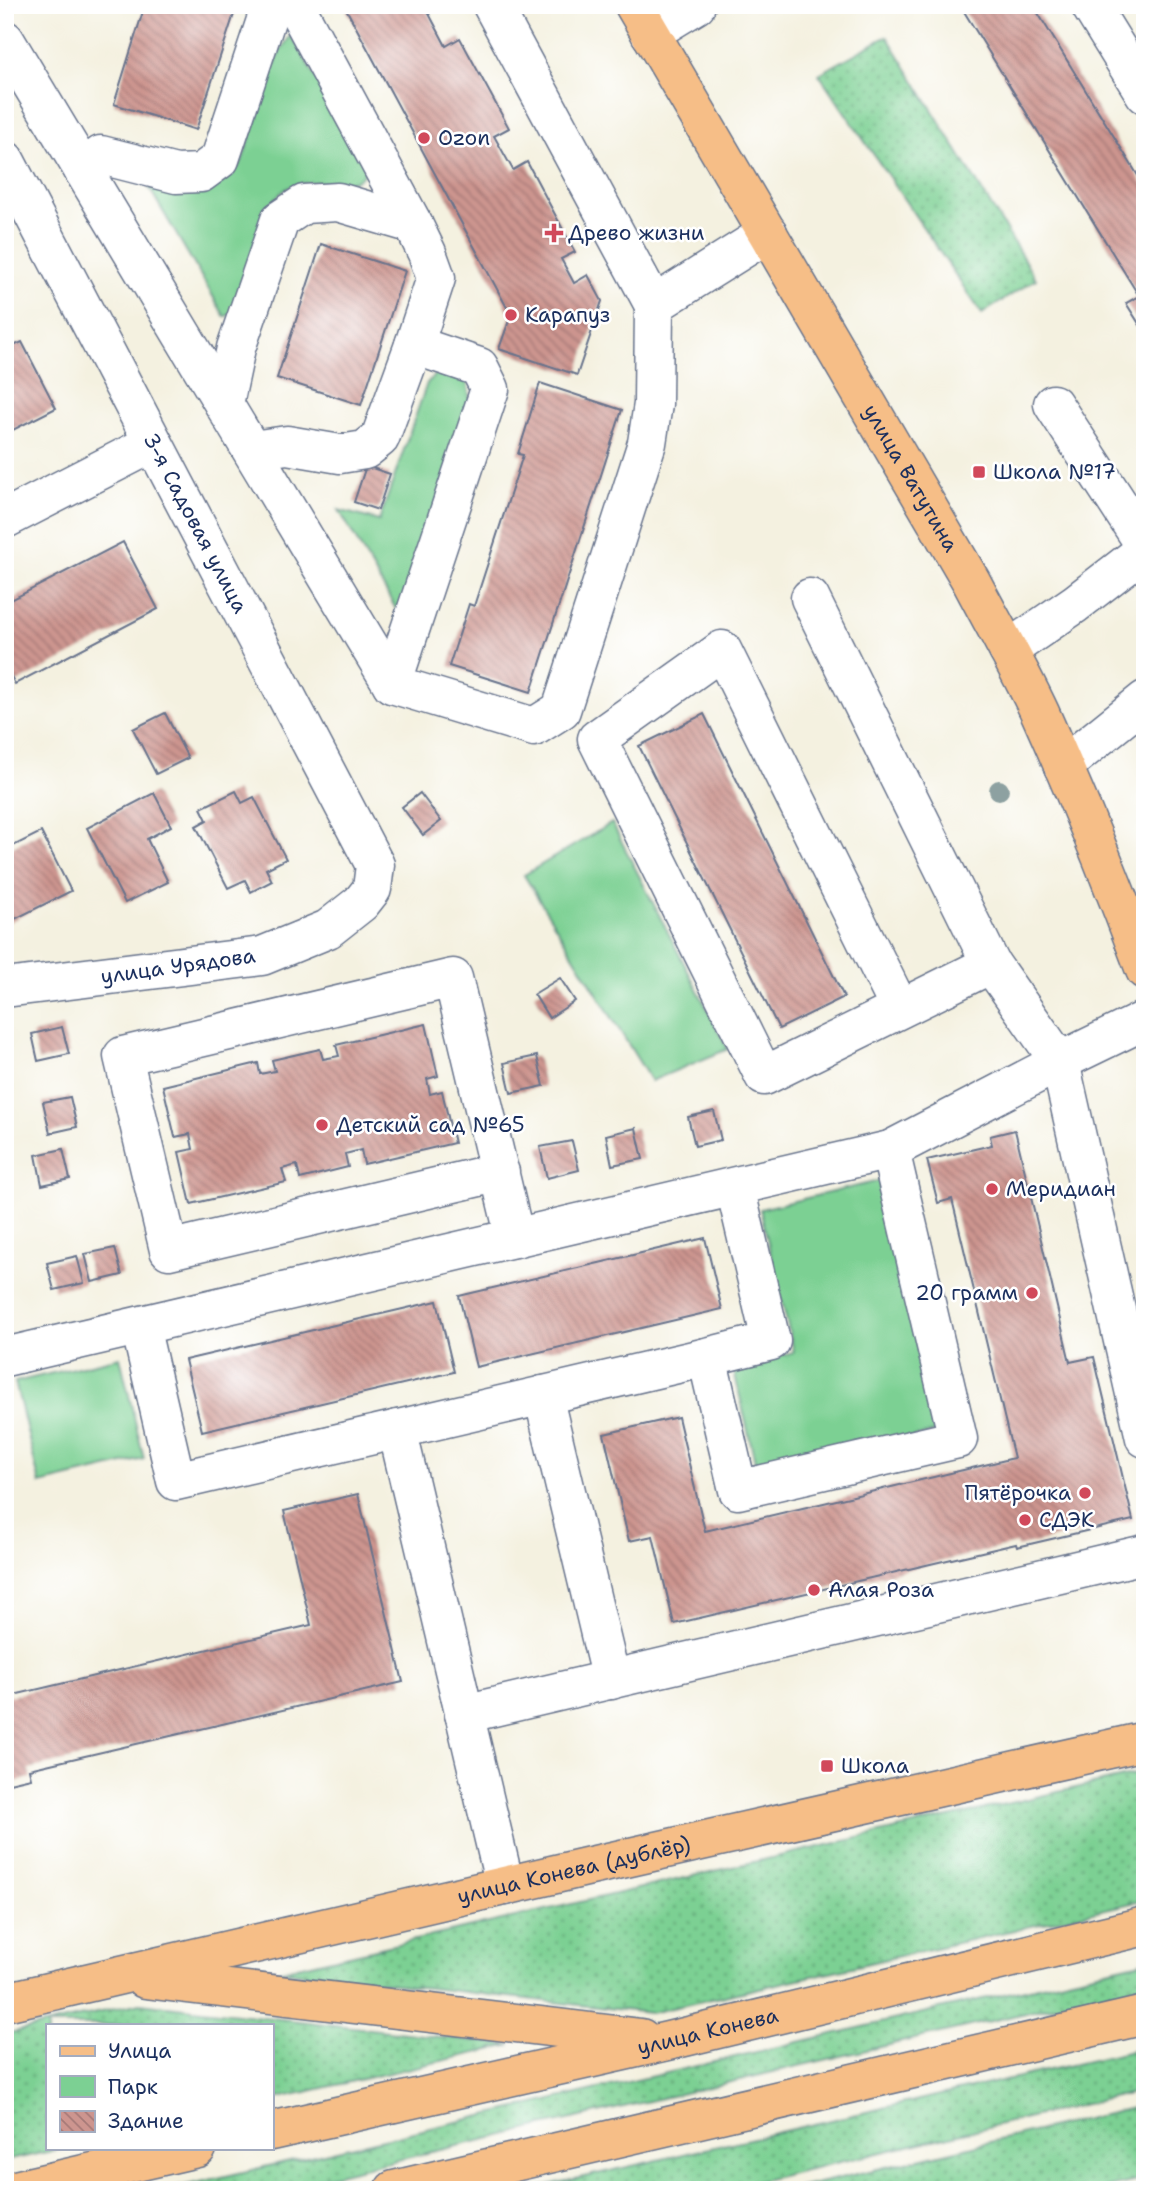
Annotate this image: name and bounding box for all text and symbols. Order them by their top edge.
place label: Ozon [438,124,490,152]
marker: Ozon [416,130,432,146]
place label: Древо жизни [568,219,705,247]
marker: Древо жизни [546,225,562,241]
place label: Карапуз [525,301,610,329]
marker: Карапуз [503,307,519,323]
street label: улица Ватутина [857,399,965,557]
street label: 3-я Садовая улица [137,428,254,618]
place label: Школа №17 [993,458,1116,486]
marker: Школа №17 [971,464,987,480]
street label: улица Урядова [99,941,257,991]
place label: Детский сад №65 [336,1111,525,1139]
marker: Детский сад №65 [314,1117,330,1133]
place label: Меридиан [1006,1175,1116,1203]
marker: Меридиан [984,1181,1000,1197]
place label: 20 грамм [915,1279,1018,1307]
marker: 20 грамм [1024,1285,1040,1301]
place label: Пятёрочка [965,1479,1071,1507]
marker: Пятёрочка [1077,1485,1093,1501]
place label: СДЭК [1039,1506,1095,1534]
marker: СДЭК [1017,1512,1033,1528]
place label: Алая Роза [828,1576,934,1604]
marker: Алая Роза [806,1582,822,1598]
place label: Школа [841,1752,909,1780]
marker: Школа [819,1758,835,1774]
street label: улица Конева (дублёр) [455,1830,693,1910]
street label: улица Конева [635,2001,781,2062]
legend [46,2024,273,2150]
text: Улица [108,2037,171,2065]
text: Парк [108,2073,158,2101]
text: Здание [108,2107,184,2135]

